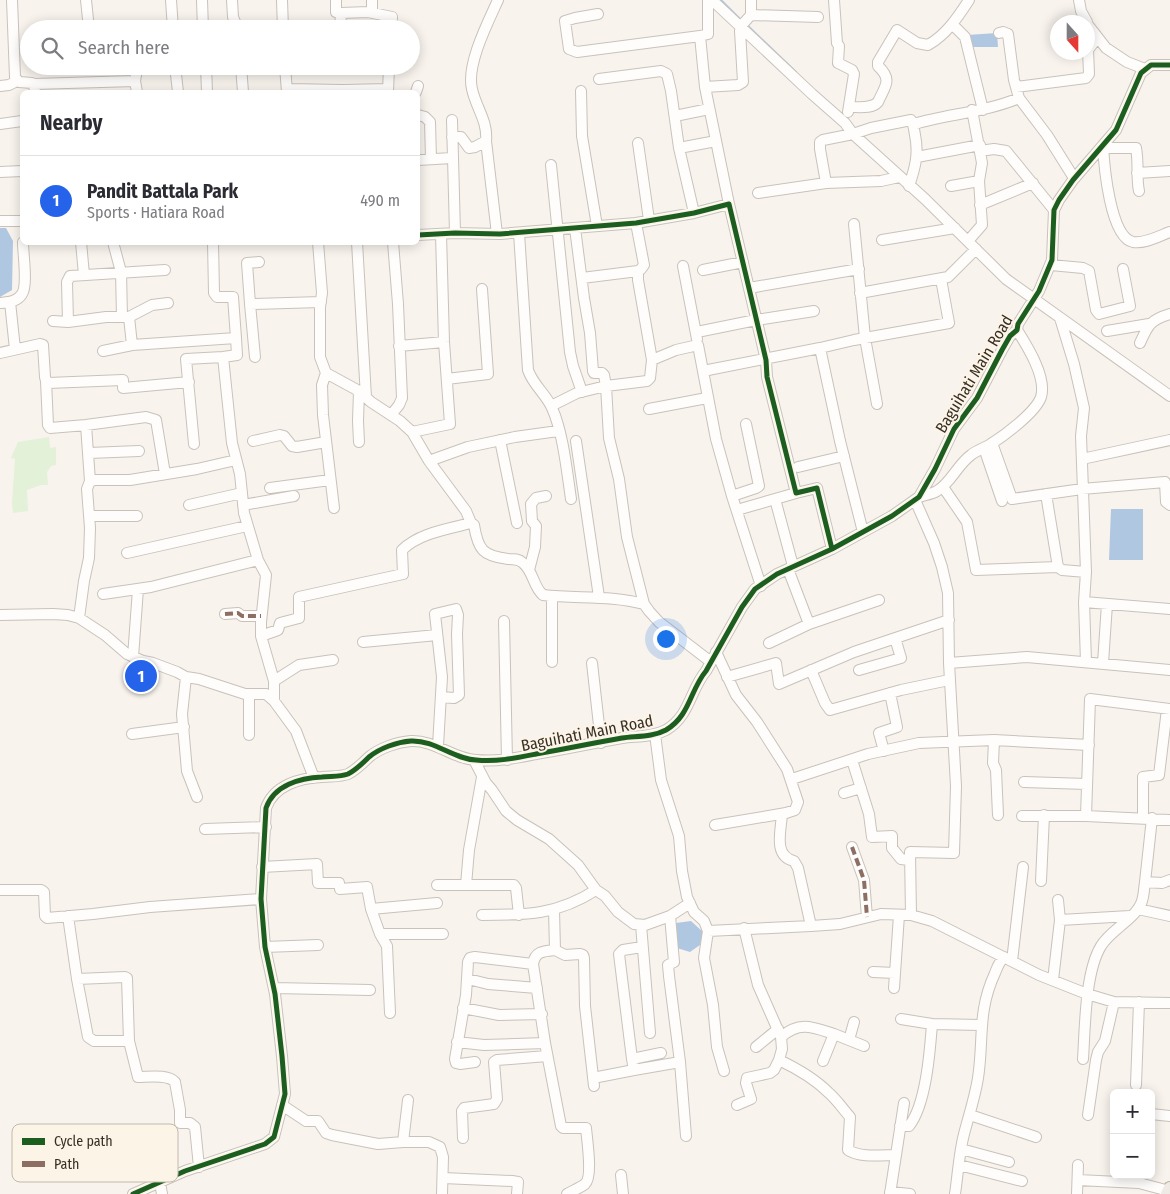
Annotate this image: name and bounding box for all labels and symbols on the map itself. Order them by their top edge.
north arrow [1050,15,1095,60]
street label: Baguihati Main Road [931,312,1017,436]
your location [653,626,679,652]
pin: 1 [125,657,157,695]
street label: Baguihati Main Road [519,711,655,755]
legend [12,1124,178,1182]
text: Cycle path [54,1133,113,1150]
text: Path [54,1156,79,1173]

